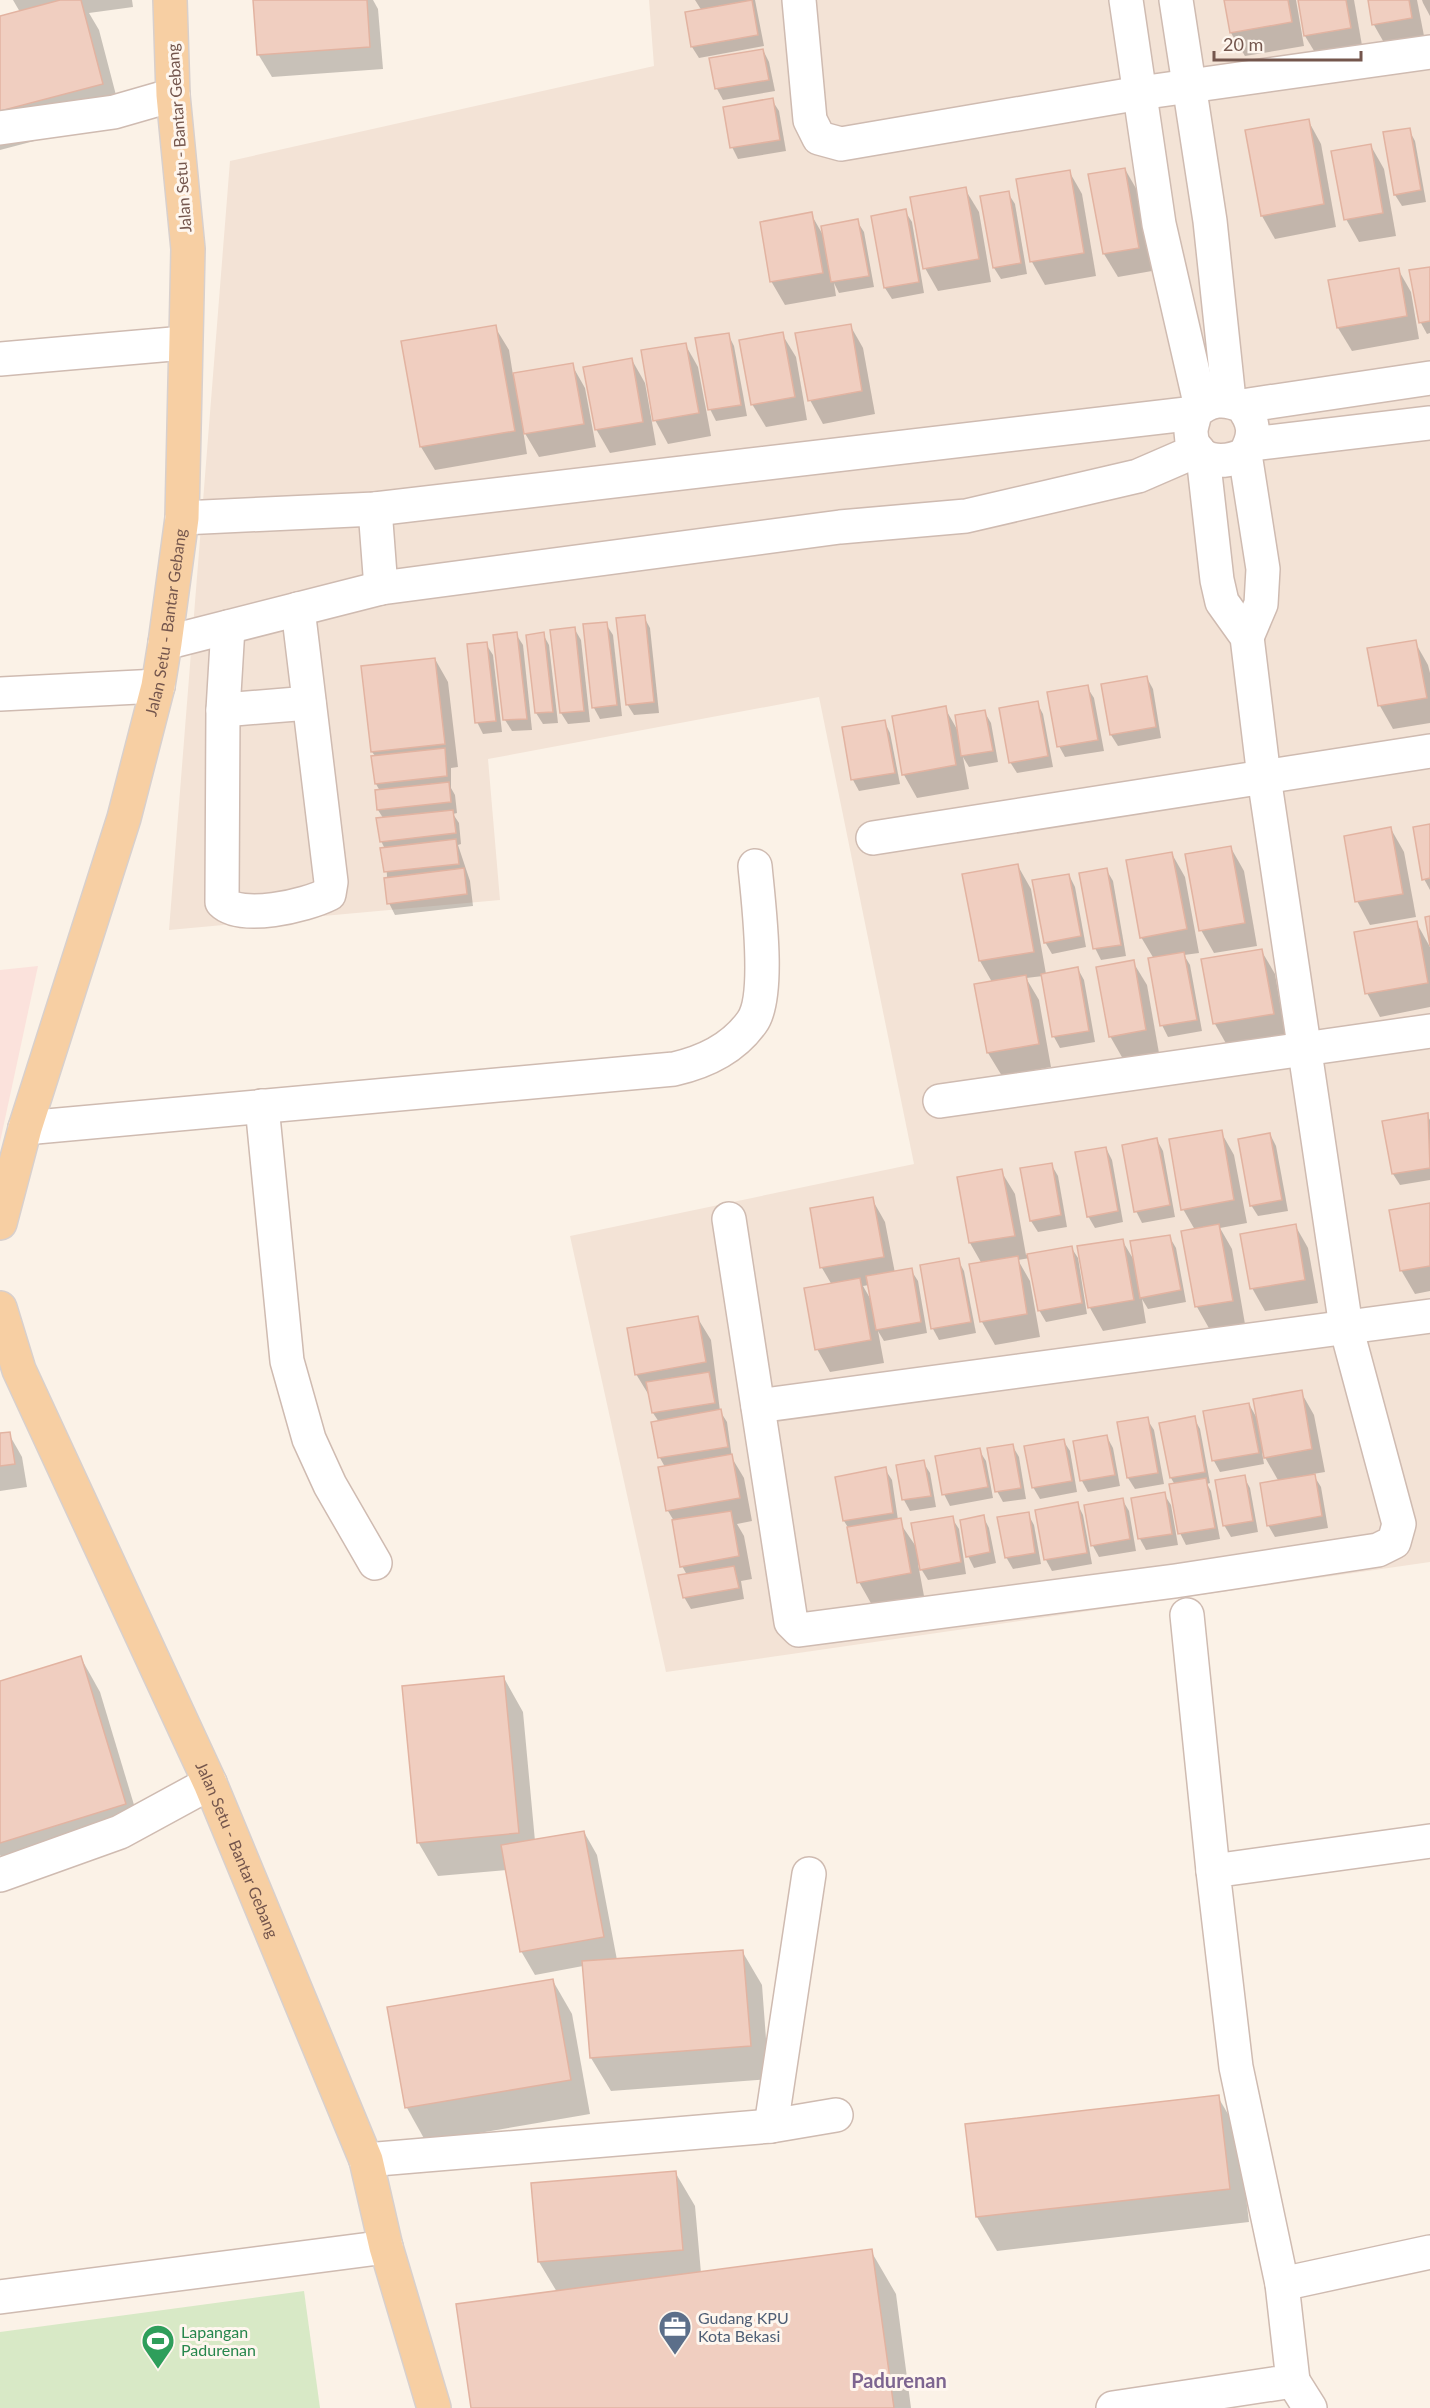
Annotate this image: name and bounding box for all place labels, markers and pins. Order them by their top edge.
place label: Gudang KPU Kota Bekasi [698,2308,789,2345]
office icon: Gudang KPU Kota Bekasi [657,2309,693,2356]
place label: Lapangan Padurenan [181,2322,256,2359]
sports icon: Lapangan Padurenan [140,2323,176,2370]

